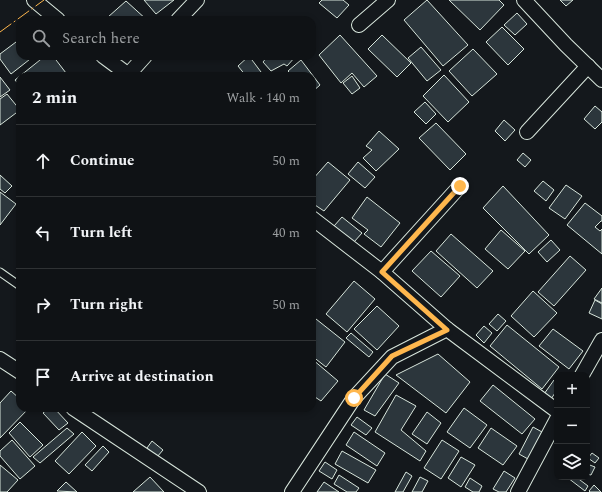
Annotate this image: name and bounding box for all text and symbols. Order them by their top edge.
search box [16,16,316,60]
icon: search [30,27,52,49]
text: Search here [62,27,140,50]
text: 2 min [32,85,77,111]
text: Walk · 140 m [226,88,300,108]
text: Continue [70,149,135,172]
icon: ahead [32,150,54,172]
text: 50 m [273,151,300,171]
route end [451,177,469,195]
text: Turn left [70,221,132,244]
icon: left [32,222,54,244]
text: 40 m [273,223,300,243]
text: Turn right [70,293,143,316]
icon: right [32,294,54,316]
text: 50 m [273,295,300,315]
text: Arrive at destination [70,365,214,388]
icon: arrive [32,366,54,388]
map controls [554,372,590,480]
button: + [554,372,590,408]
route start [345,389,363,407]
button: − [554,408,590,444]
button: layers [554,444,590,480]

